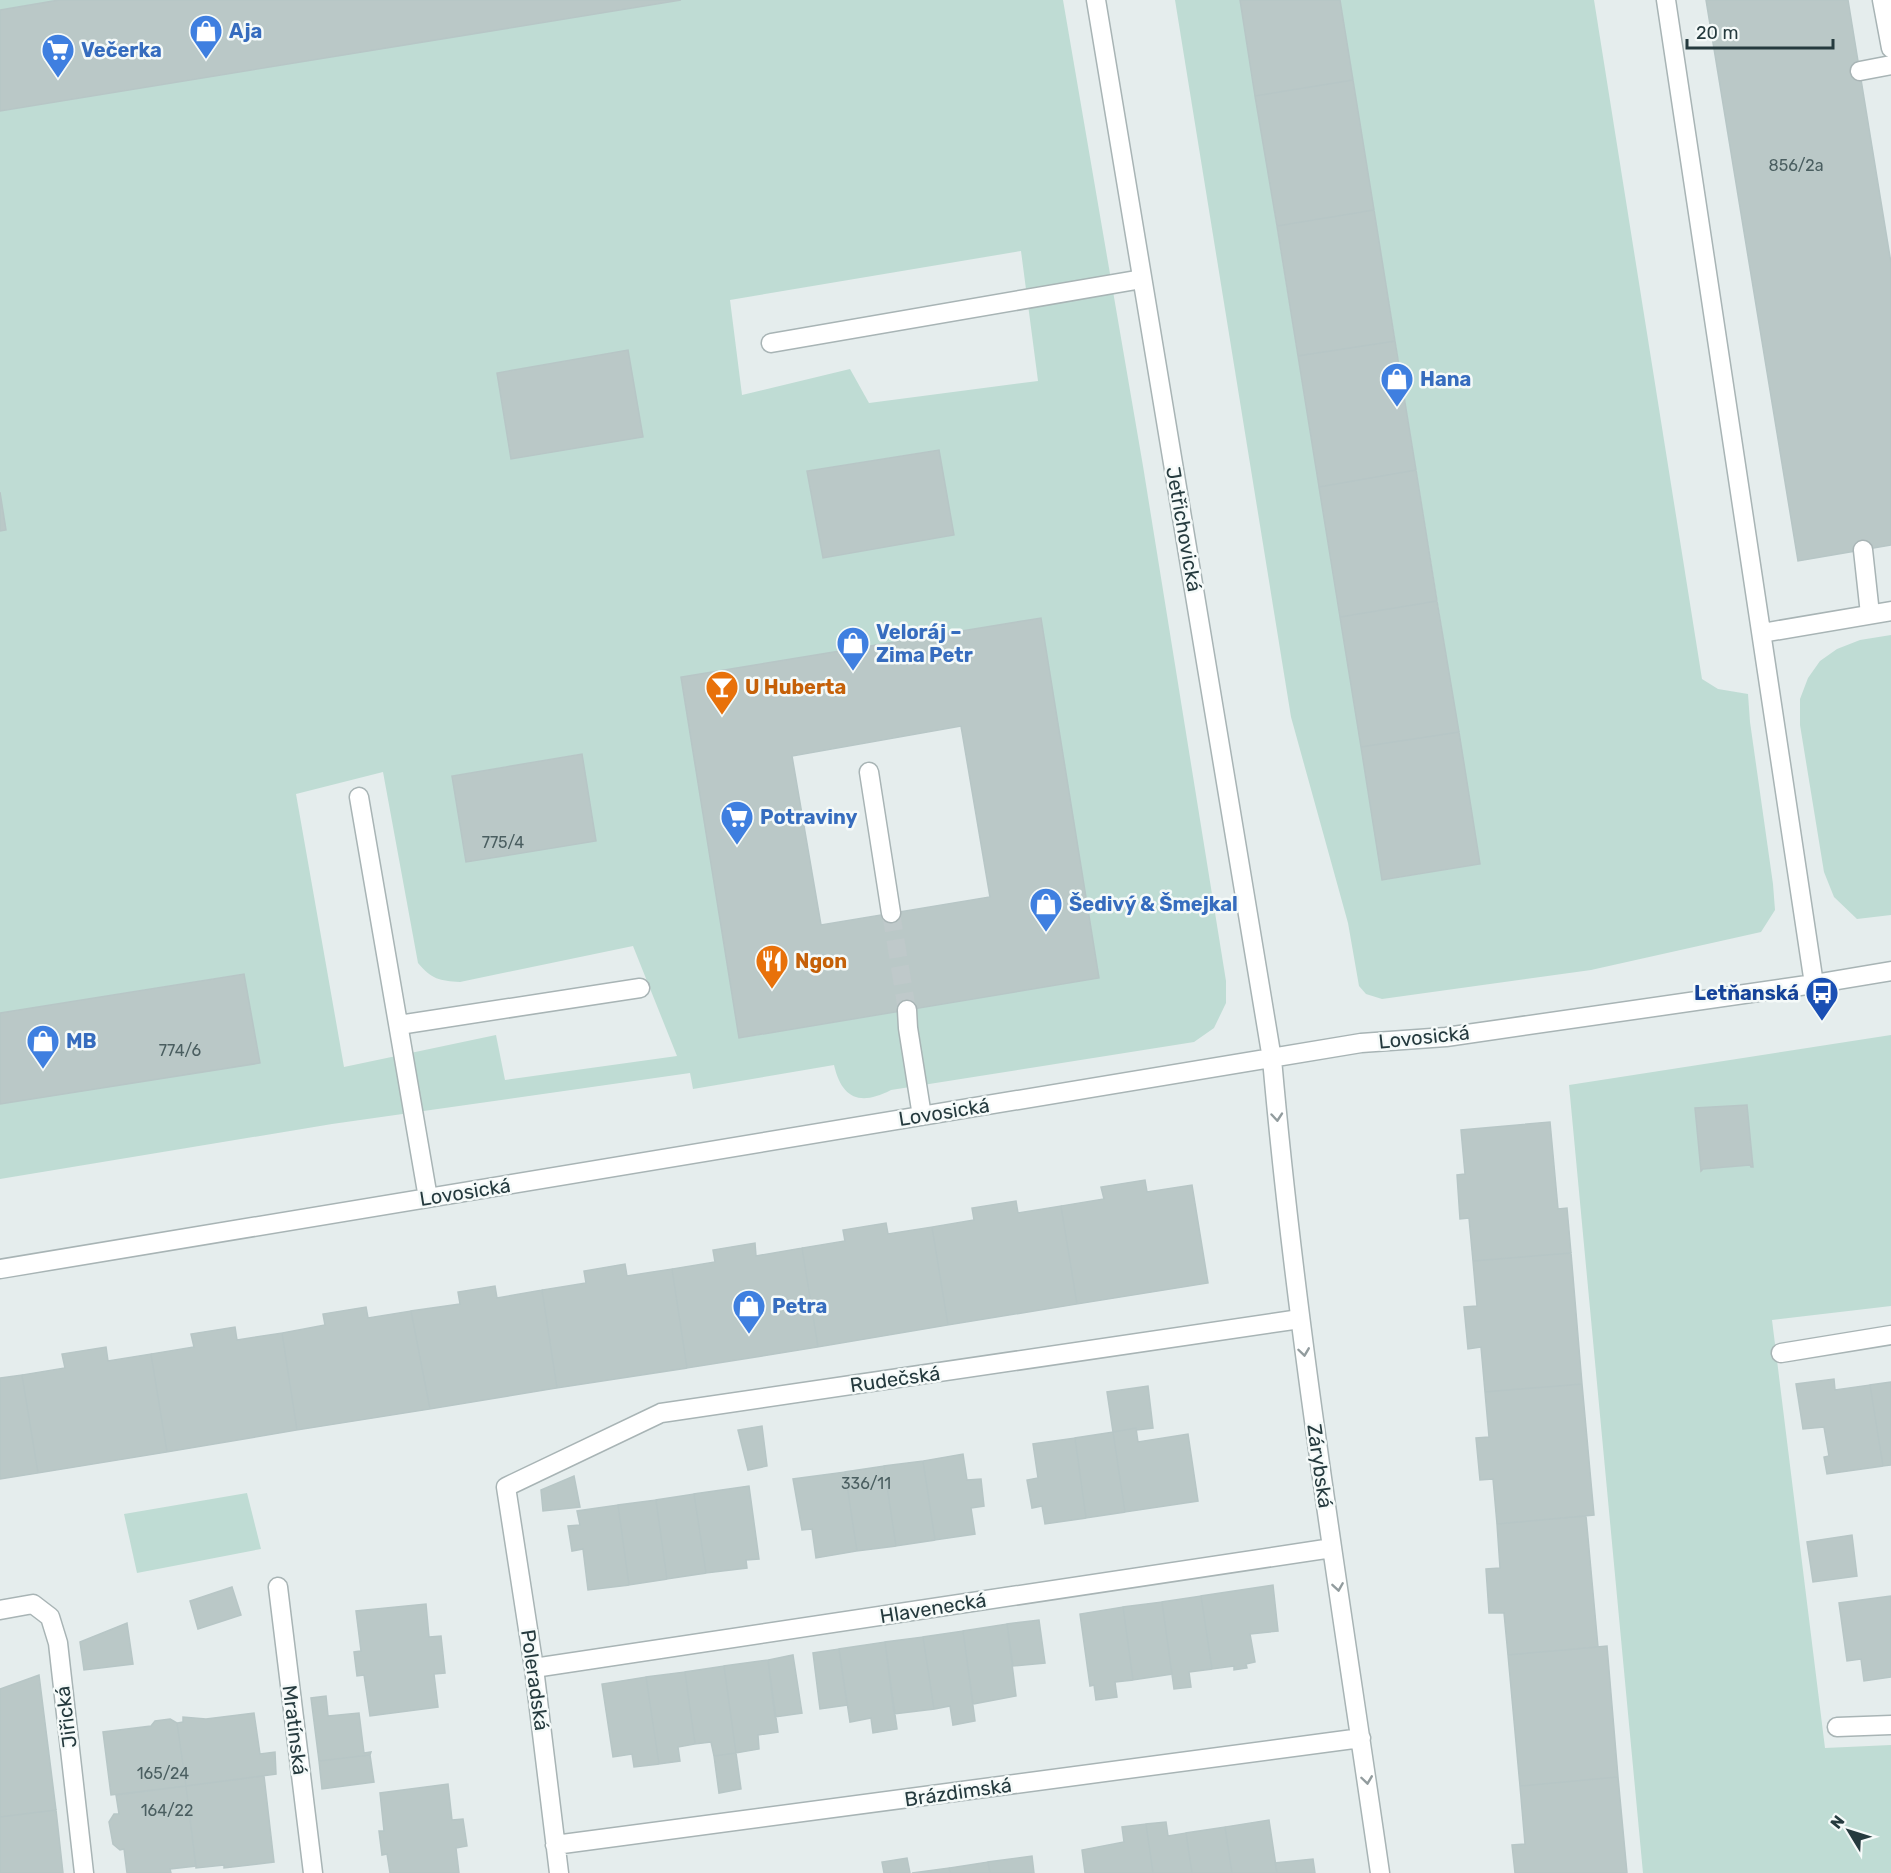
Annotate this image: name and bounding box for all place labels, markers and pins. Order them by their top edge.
shop icon: Aja [188,13,224,60]
place label: Aja [229,19,262,43]
supermarket icon: Večerka [40,32,76,79]
place label: Večerka [81,38,162,62]
shop icon: Hana [1379,361,1415,408]
place label: Hana [1420,367,1471,391]
place label: Veloráj – Zima Petr [876,620,973,667]
shop icon: Veloráj – Zima Petr [835,625,871,672]
bar icon: U Huberta [704,669,740,716]
place label: U Huberta [745,675,846,699]
supermarket icon: Potraviny [719,799,755,846]
place label: Potraviny [760,805,857,829]
shop icon: Šedivý & Šmejkal [1028,886,1064,933]
place label: Šedivý & Šmejkal [1069,892,1238,916]
restaurant icon: Ngon [754,943,790,990]
place label: Ngon [795,949,847,973]
bus stop icon: Letňanská [1804,975,1840,1022]
place label: Letňanská [1694,981,1799,1005]
shop icon: MB [25,1023,61,1070]
place label: MB [66,1029,97,1053]
shop icon: Petra [731,1288,767,1335]
place label: Petra [772,1294,827,1318]

